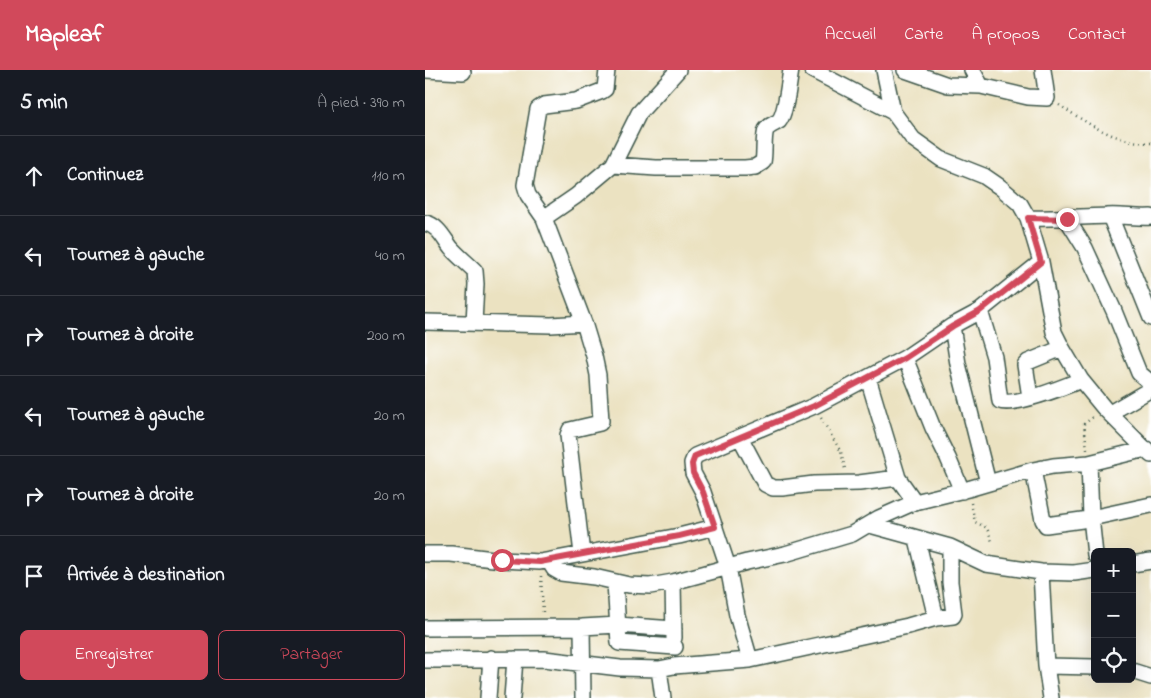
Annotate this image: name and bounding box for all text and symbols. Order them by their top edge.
text: Mapleaf [25,18,104,53]
text: Accueil [824,22,876,48]
text: Carte [904,22,943,48]
text: À propos [971,22,1040,48]
text: Contact [1068,22,1126,48]
text: 5 min [20,88,68,118]
text: À pied · 390 m [317,91,405,115]
icon: ahead [20,162,48,190]
text: Continuez [67,162,143,189]
text: 110 m [371,164,405,188]
route end [1056,208,1079,231]
icon: left [20,242,48,270]
text: Tournez à gauche [67,242,204,269]
text: 40 m [375,244,405,268]
icon: right [20,322,48,350]
text: Tournez à droite [67,322,193,349]
text: 200 m [367,324,405,348]
icon: left [20,402,48,430]
text: Tournez à gauche [67,402,204,429]
text: 20 m [374,404,405,428]
icon: right [20,482,48,510]
text: Tournez à droite [67,482,193,509]
text: 20 m [374,484,405,508]
map controls [1091,548,1136,683]
button: + [1091,548,1136,593]
route start [491,549,514,572]
icon: arrive [20,562,48,590]
text: Arrivée à destination [67,562,225,589]
button: − [1091,593,1136,638]
button: Enregistrer [20,630,208,680]
button: Partager [218,630,405,680]
button: locate [1091,638,1136,683]

